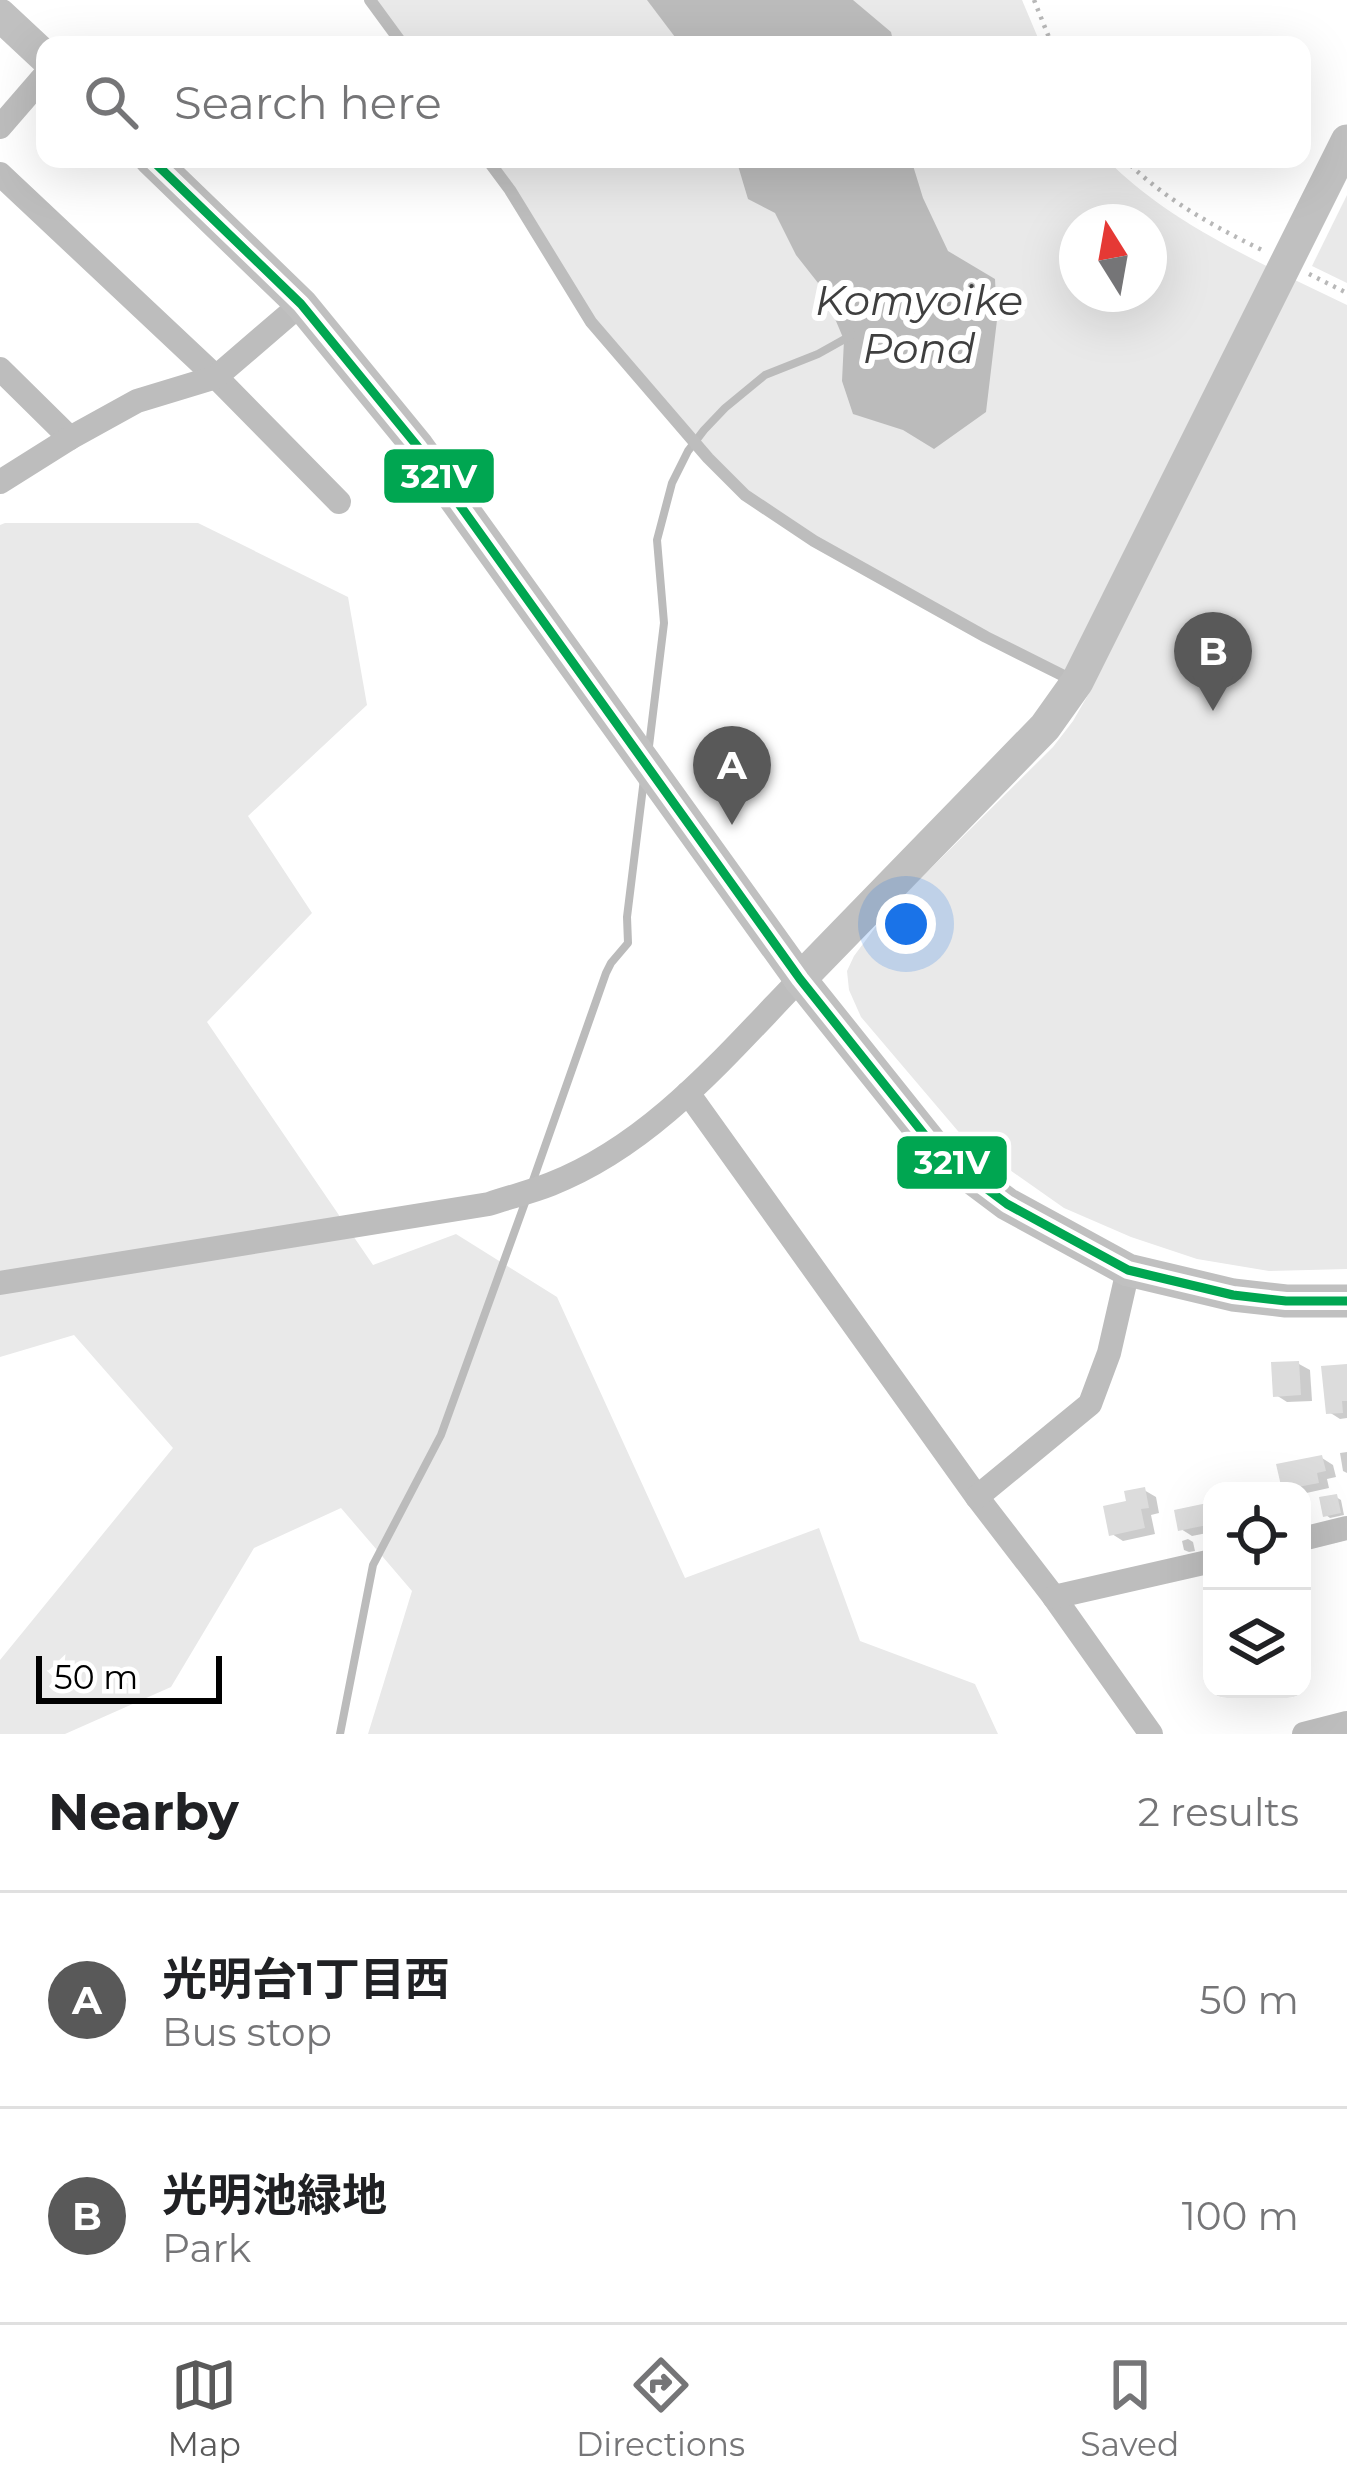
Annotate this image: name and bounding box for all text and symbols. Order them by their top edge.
search box [36,36,1311,168]
icon: search [78,69,144,135]
text: Search here [174,75,442,130]
north arrow [1059,204,1167,312]
water label: Komyoike Pond [815,274,1023,374]
line badge: 321V [382,447,496,505]
text: 321V [400,456,478,496]
pin: B [1174,612,1252,711]
pin: A [693,726,771,825]
your location [876,894,936,954]
line badge: 321V [895,1134,1009,1191]
text: 321V [913,1142,991,1182]
map controls [1203,1482,1311,1698]
button: locate [1203,1482,1311,1590]
button: layers [1203,1590,1311,1698]
scale bar [36,1650,222,1703]
text: 50 m [54,1657,138,1697]
text: Nearby [48,1781,239,1843]
text: 2 results [1138,1788,1299,1836]
text: 光明台1丁目西 [162,1951,450,2006]
text: A [72,1976,102,2024]
text: 50 m [1200,1976,1299,2024]
text: Bus stop [162,2008,332,2056]
text: 光明池緑地 [162,2167,387,2222]
text: B [72,2192,102,2240]
text: 100 m [1182,2192,1299,2240]
text: Park [162,2224,251,2272]
tab: Map [168,2352,241,2464]
tab: Directions [576,2352,745,2464]
tab: Saved [1080,2352,1179,2464]

